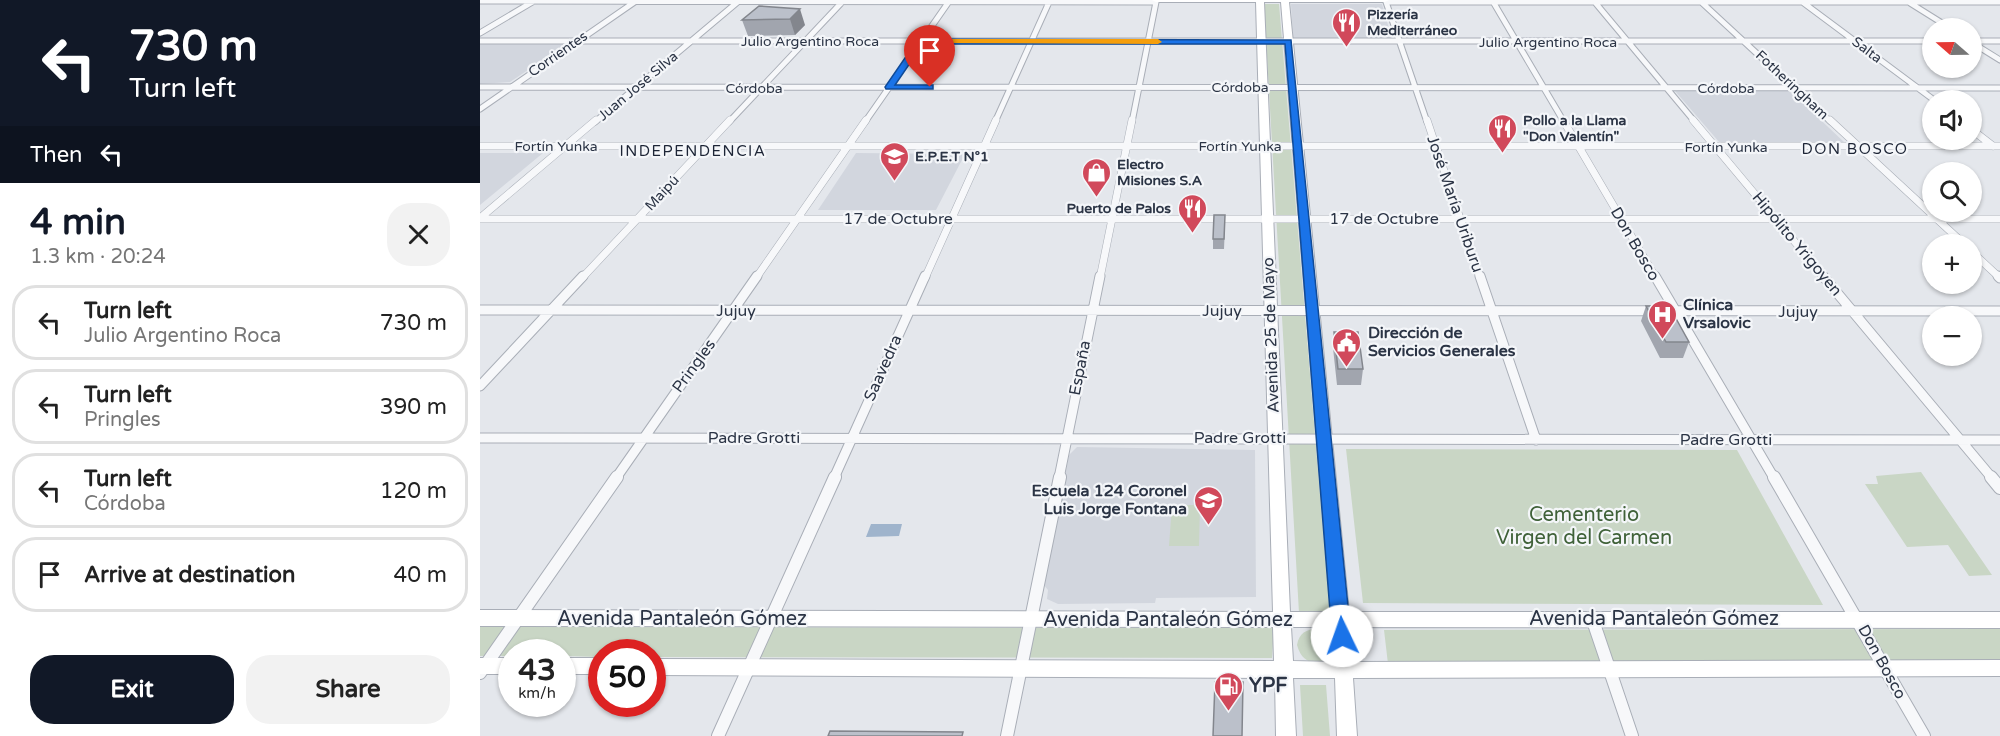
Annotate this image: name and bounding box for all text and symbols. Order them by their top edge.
restaurant icon: Pizzería Mediterráneo [1330,6,1362,48]
place label: Pizzería Mediterráneo [1367,6,1458,39]
north arrow [1922,18,1982,78]
map controls [1922,18,1982,366]
text: 730 m [129,21,258,72]
icon: left [30,24,108,102]
pin [904,25,955,87]
street label: Corrientes [525,27,591,81]
street label: Julio Argentino Roca [741,33,879,50]
street label: Salta [1849,33,1885,67]
icon: arrive [913,34,946,67]
street label: Julio Argentino Roca [1479,34,1617,51]
street label: Fotheringham [1752,47,1832,123]
street label: Juan José Silva [595,48,681,124]
text: Turn left [129,72,236,105]
street label: Córdoba [1211,79,1269,96]
street label: Córdoba [725,80,783,97]
street label: Córdoba [1697,80,1755,97]
button: sound [1922,90,1982,150]
restaurant icon: Pollo a la Llama "Don Valentín" [1486,112,1518,154]
place label: Pollo a la Llama "Don Valentín" [1523,112,1627,145]
street label: José María Uriburu [1422,133,1488,275]
icon: left [95,138,128,171]
street label: Fortín Yunka [514,138,598,155]
street label: Fortín Yunka [1198,138,1282,155]
street label: Fortín Yunka [1684,139,1768,156]
school or university icon: E.P.E.T N°1 [878,140,910,182]
district label: DON BOSCO [1801,140,1909,158]
text: Then [30,142,83,168]
district label: INDEPENDENCIA [619,142,767,160]
place label: E.P.E.T N°1 [915,148,989,165]
shop icon: Electro Misiones S.A [1080,156,1112,198]
place label: Electro Misiones S.A [1117,156,1203,189]
button: search [1922,162,1982,222]
street label: Maipú [641,172,683,214]
street label: Hipólito Yrigoyen [1748,188,1846,300]
restaurant icon: Puerto de Palos [1176,192,1208,234]
place label: Puerto de Palos [1066,200,1171,217]
text: 4 min [30,201,126,244]
button: close [387,203,450,266]
street label: Don Bosco [1606,204,1664,284]
street label: 17 de Octubre [843,209,953,229]
street label: 17 de Octubre [1329,209,1439,229]
button: + [1922,234,1982,294]
text: 1.3 km · 20:24 [30,245,166,269]
street label: Avenida 25 de Mayo [1258,257,1284,413]
place label: Clínica Vrsalovic [1683,295,1751,333]
text: Turn left [84,298,172,324]
hospital icon: Clínica Vrsalovic [1646,298,1678,340]
street label: Jujuy [716,301,756,321]
street label: Jujuy [1202,301,1242,321]
street label: Jujuy [1778,302,1818,322]
icon: left [33,306,66,339]
button: − [1922,306,1982,366]
text: 730 m [380,310,447,336]
place label: Dirección de Servicios Generales [1368,323,1516,361]
text: Julio Argentino Roca [84,324,281,348]
public building icon: Dirección de Servicios Generales [1331,326,1363,368]
street label: Saavedra [860,332,906,404]
street label: Pringles [668,335,720,397]
street label: España [1065,339,1095,397]
text: Turn left [84,382,172,408]
icon: left [33,390,66,423]
text: 390 m [380,394,447,420]
text: Pringles [84,408,161,432]
street label: Padre Grotti [708,428,800,448]
street label: Padre Grotti [1194,428,1286,448]
street label: Padre Grotti [1680,430,1772,450]
text: Turn left [84,466,172,492]
icon: left [33,474,66,507]
text: 120 m [380,478,447,504]
place label: Escuela 124 Coronel Luis Jorge Fontana [1031,481,1187,519]
school or university icon: Escuela 124 Coronel Luis Jorge Fontana [1192,484,1224,526]
text: Córdoba [84,492,166,516]
park label: Cementerio Virgen del Carmen [1496,503,1672,550]
icon: arrive [33,558,66,591]
text: Arrive at destination [84,562,295,588]
text: 40 m [393,562,447,588]
position arrow [1310,604,1374,668]
street label: Avenida Pantaleón Gómez [557,607,807,631]
street label: Avenida Pantaleón Gómez [1529,607,1779,631]
street label: Avenida Pantaleón Gómez [1043,608,1293,632]
street label: Don Bosco [1853,621,1911,703]
speed limit sign: 50 [588,639,666,717]
text: 43 [518,652,556,689]
button: Exit [30,655,234,724]
button: Share [246,655,450,724]
fuel station icon: YPF [1212,670,1244,712]
place label: YPF [1249,674,1287,698]
text: km/h [518,684,556,702]

